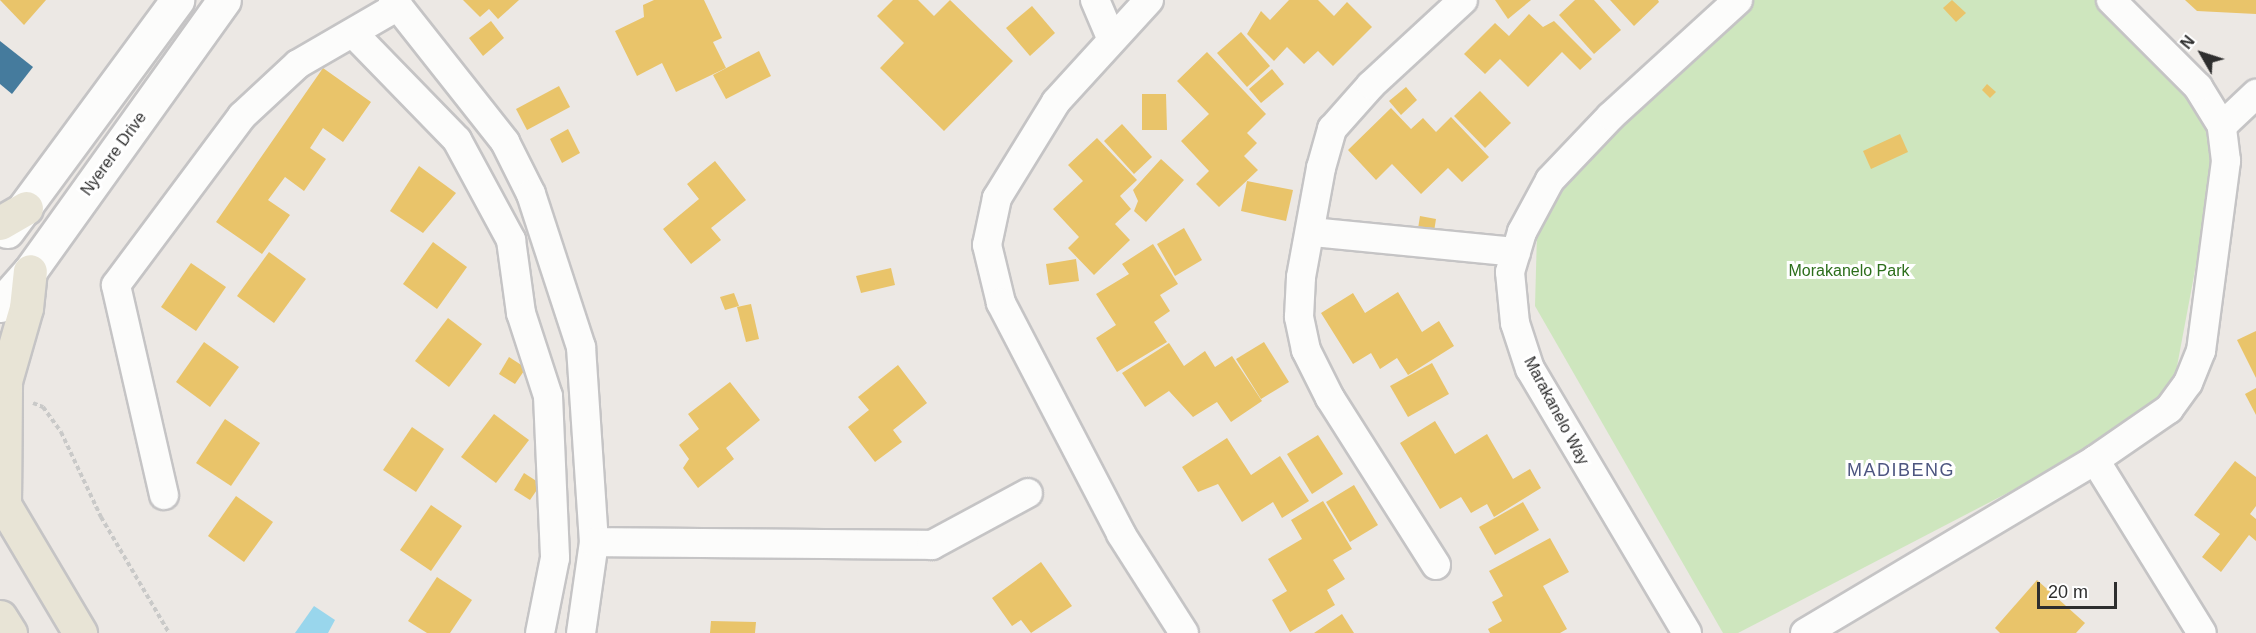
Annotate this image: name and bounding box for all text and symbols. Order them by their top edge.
north arrow [2172,24,2232,84]
text: N [2177,33,2198,52]
street label: Nyerere Drive [77,108,151,200]
park label: Morakanelo Park [1789,261,1909,281]
street label: Marakanelo Way [1519,354,1593,468]
district label: MADIBENG [1847,459,1955,481]
scale bar [2040,570,2120,608]
text: 20 m [2048,582,2088,602]

